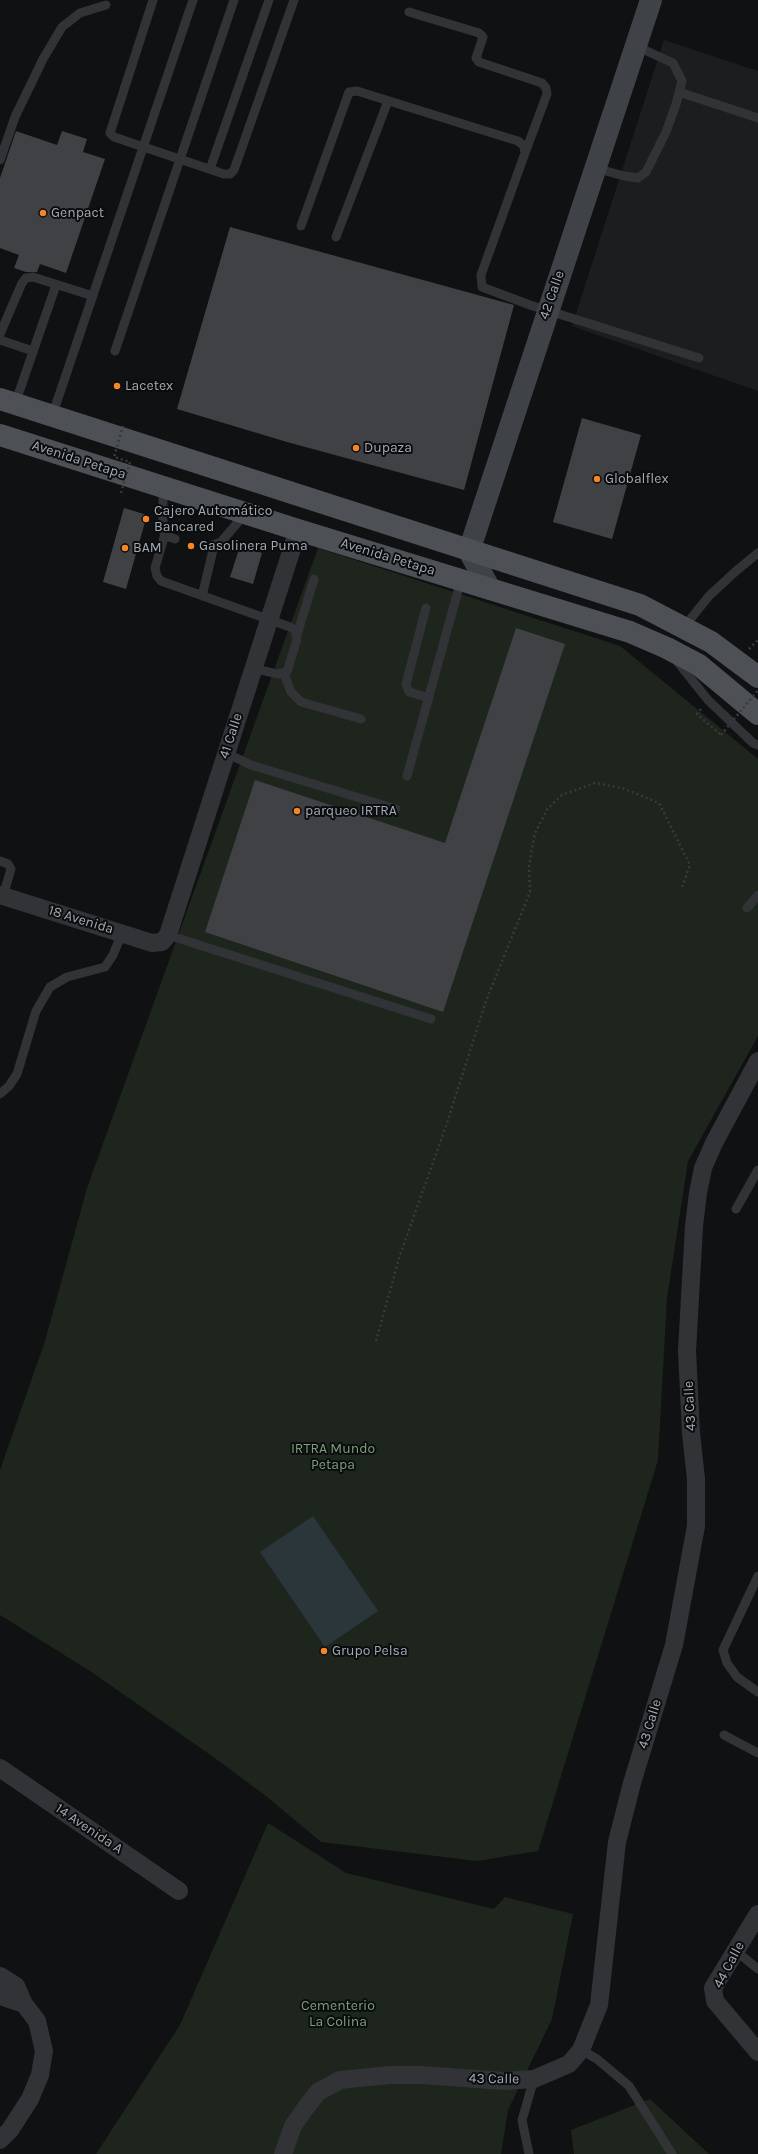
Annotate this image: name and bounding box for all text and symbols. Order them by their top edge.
place label: Genpact [51,205,104,221]
marker: Genpact [38,208,48,218]
street label: 42 Calle [536,268,568,322]
place label: Lacetex [125,378,173,394]
marker: Lacetex [112,381,122,391]
street label: Avenida Petapa [30,437,128,483]
place label: Dupaza [364,440,412,456]
marker: Dupaza [351,443,361,453]
place label: Globalflex [605,471,669,487]
marker: Globalflex [592,474,602,484]
place label: Cajero Automático Bancared [154,503,272,536]
marker: Cajero Automático Bancared [141,514,151,524]
street label: Avenida Petapa [339,535,437,579]
place label: Gasolinera Puma [199,538,308,554]
place label: BAM [133,540,162,556]
marker: Gasolinera Puma [186,541,196,551]
marker: BAM [120,543,130,553]
street label: 41 Calle [216,711,246,761]
place label: parqueo IRTRA [305,803,397,819]
marker: parqueo IRTRA [292,806,302,816]
street label: 18 Avenida [46,902,116,938]
street label: 43 Calle [680,1380,700,1432]
park label: IRTRA Mundo Petapa [291,1441,375,1474]
place label: Grupo Pelsa [332,1643,408,1659]
marker: Grupo Pelsa [319,1646,329,1656]
street label: 43 Calle [635,1697,665,1751]
street label: 14 Avenida A [52,1800,126,1858]
street label: 44 Calle [710,1939,748,1991]
park label: Cementerio La Colina [301,1998,375,2030]
street label: 43 Calle [468,2070,520,2088]

